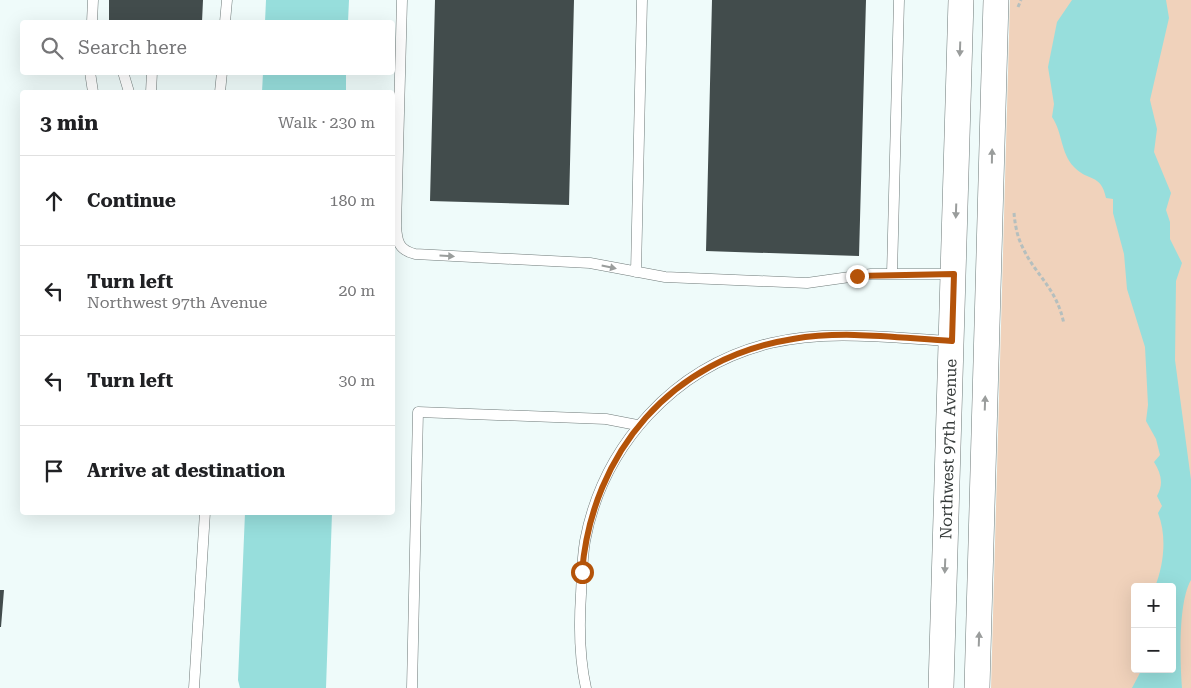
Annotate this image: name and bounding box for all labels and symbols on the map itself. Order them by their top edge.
one-way arrow [956,41,964,57]
one-way arrow [988,148,996,164]
one-way arrow [951,203,959,219]
one-way arrow [439,252,455,260]
one-way arrow [601,263,616,271]
route end [846,265,869,288]
street label: Northwest 97th Avenue [936,358,961,540]
one-way arrow [981,395,989,411]
one-way arrow [940,558,948,574]
route start [571,561,594,584]
one-way arrow [975,631,983,647]

